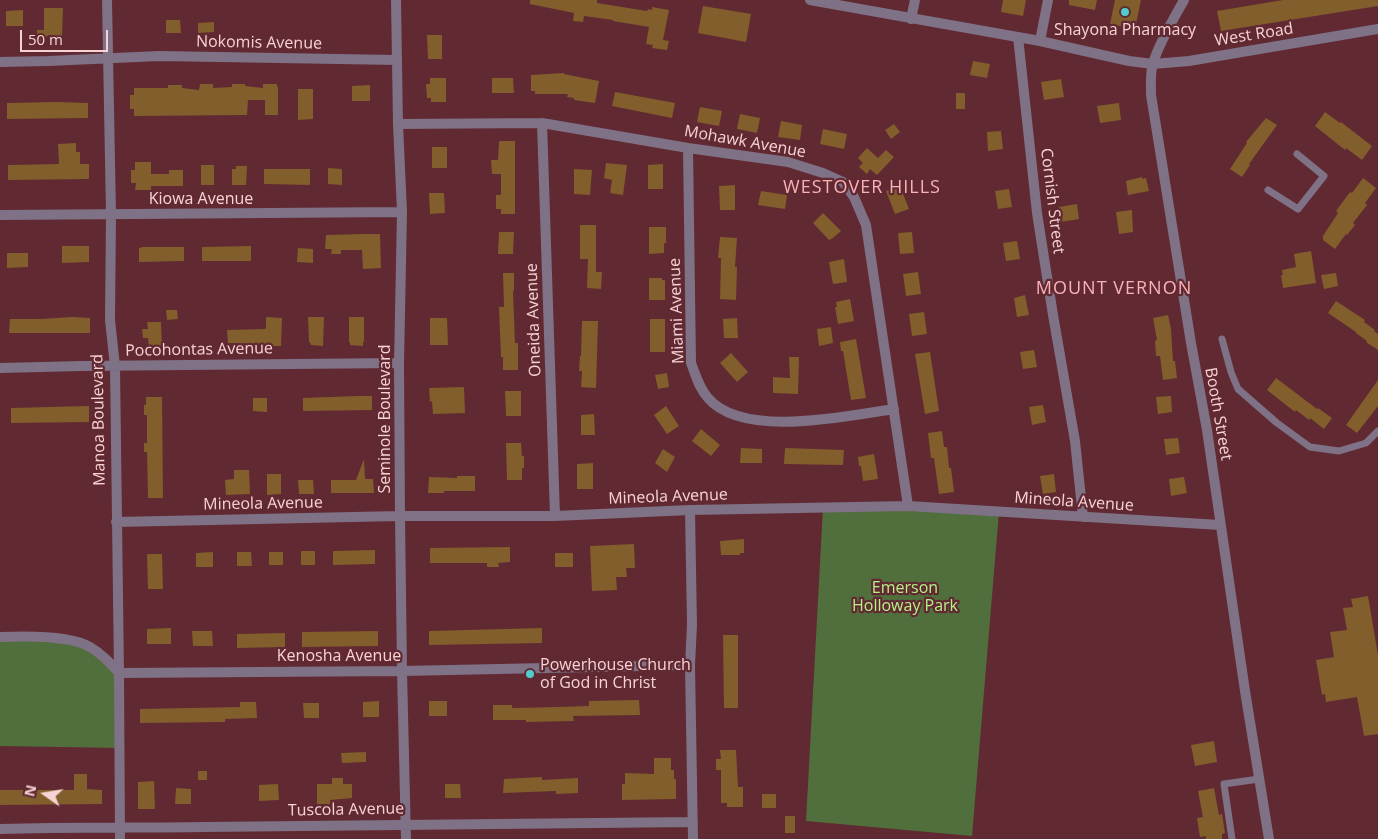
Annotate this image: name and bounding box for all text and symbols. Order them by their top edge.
marker: Shayona Pharmacy [1119,6,1131,18]
street label: West Road [1213,19,1295,51]
scale bar [22,20,110,52]
place label: Shayona Pharmacy [1054,20,1196,40]
text: 50 m [28,29,63,49]
street label: Nokomis Avenue [196,32,322,54]
street label: Mohawk Avenue [683,122,807,162]
street label: Cornish Street [1036,147,1068,255]
district label: WESTOVER HILLS [781,177,943,199]
street label: Kiowa Avenue [149,189,253,209]
street label: Miami Avenue [666,258,688,364]
street label: Oneida Avenue [522,263,546,377]
district label: MOUNT VERNON [1034,278,1194,300]
street label: Pocohontas Avenue [125,339,273,361]
street label: Seminole Boulevard [375,344,395,494]
street label: Manoa Boulevard [88,354,110,486]
street label: Booth Street [1200,366,1236,462]
street label: Mineola Avenue [608,485,728,509]
street label: Mineola Avenue [1014,488,1134,516]
street label: Mineola Avenue [203,493,323,515]
park label: Emerson Holloway Park [852,578,958,616]
street label: Kenosha Avenue [277,646,401,666]
place label: Powerhouse Church of God in Christ [540,655,691,693]
marker: Powerhouse Church of God in Christ [524,668,536,680]
north arrow [20,769,70,819]
text: N [19,783,40,798]
street label: Tuscola Avenue [288,799,404,821]

